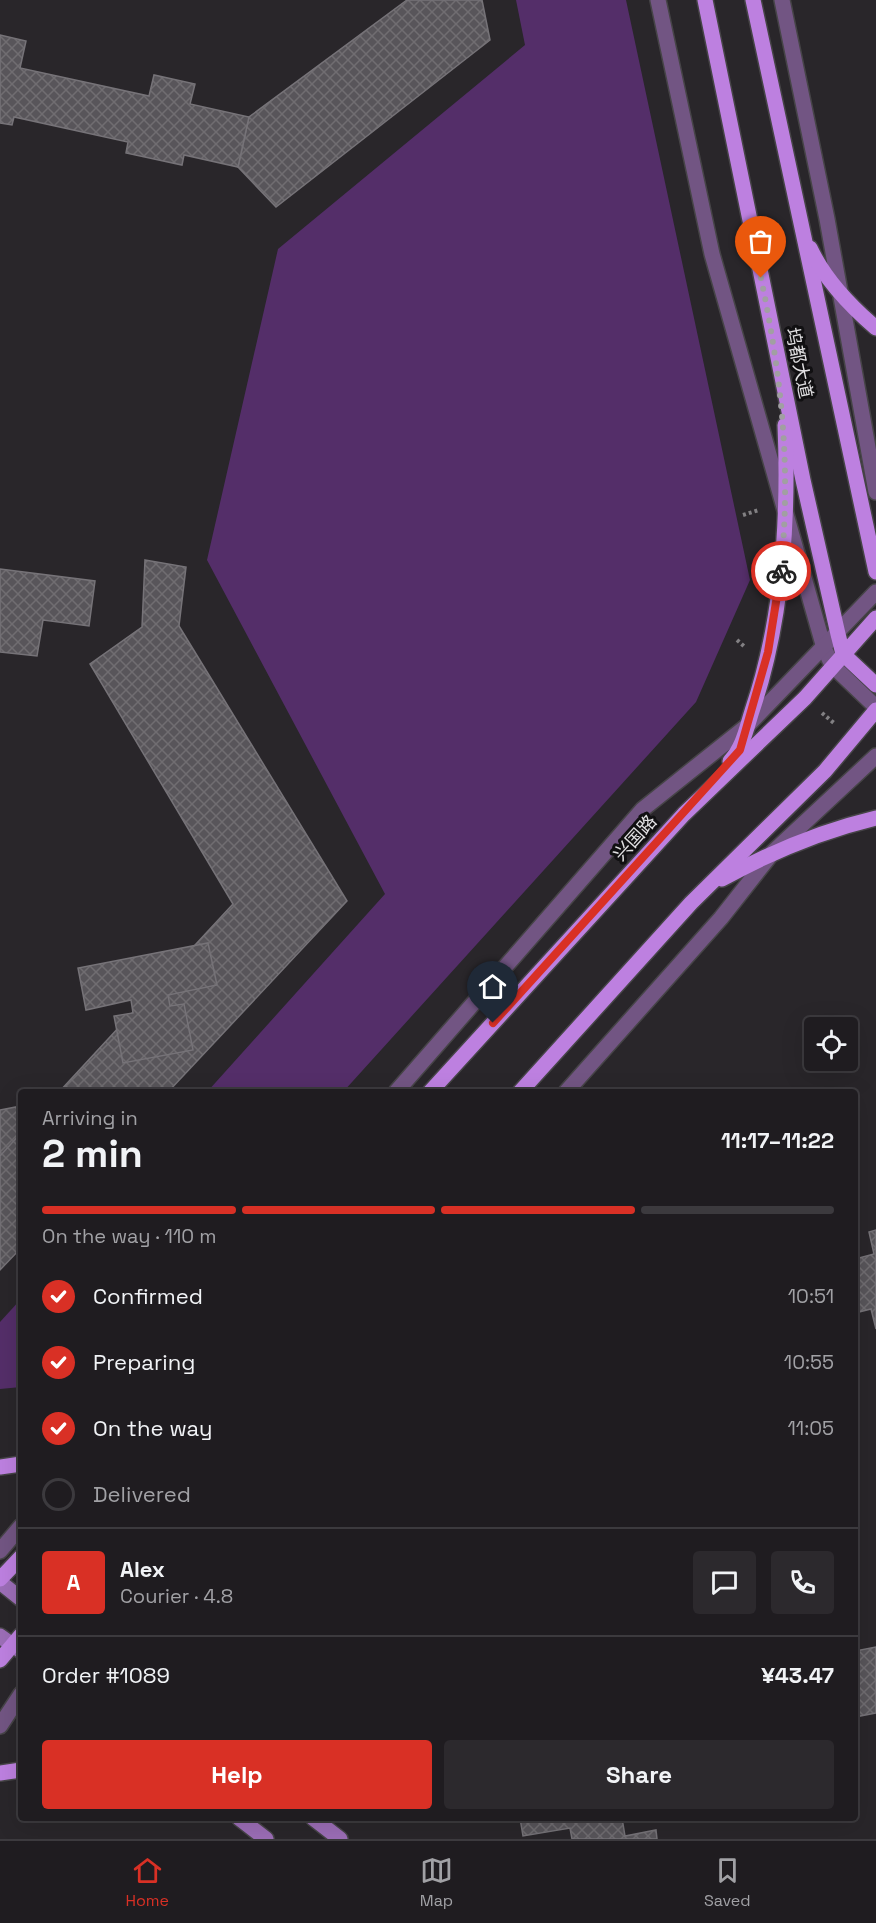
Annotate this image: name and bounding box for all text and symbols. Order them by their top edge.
pin [735,216,786,278]
icon: bag [744,225,777,258]
street label: 坞都大道 [781,325,818,401]
courier [751,541,811,601]
icon: bike [765,555,798,588]
street label: 兴国路 [608,810,661,865]
pin [467,961,518,1023]
icon: home [476,970,509,1003]
map controls [804,1017,858,1071]
button: locate [804,1017,858,1071]
text: Arriving in [42,1105,138,1131]
text: 11:17–11:22 [721,1126,834,1154]
text: 2 min [42,1129,143,1178]
text: On the way · 110 m [42,1223,216,1249]
icon: check [42,1280,75,1313]
text: Confirmed [93,1282,203,1310]
text: 10:51 [788,1283,834,1309]
icon: check [42,1346,75,1379]
text: Preparing [93,1348,195,1376]
text: 10:55 [784,1349,834,1375]
icon: check [42,1412,75,1445]
text: On the way [93,1414,212,1442]
text: 11:05 [787,1415,834,1441]
text: Delivered [93,1480,191,1508]
button: chat [693,1551,756,1614]
button: phone [771,1551,834,1614]
text: Alex [120,1555,165,1583]
text: A [67,1568,80,1596]
text: Courier · 4.8 [120,1583,233,1609]
text: Order #1089 [42,1661,170,1689]
text: ¥43.47 [761,1661,834,1689]
button: Help [42,1740,432,1809]
button: Share [444,1740,834,1809]
tab: Home [125,1854,169,1911]
tab: Map [420,1854,453,1911]
tab: Saved [704,1854,751,1911]

